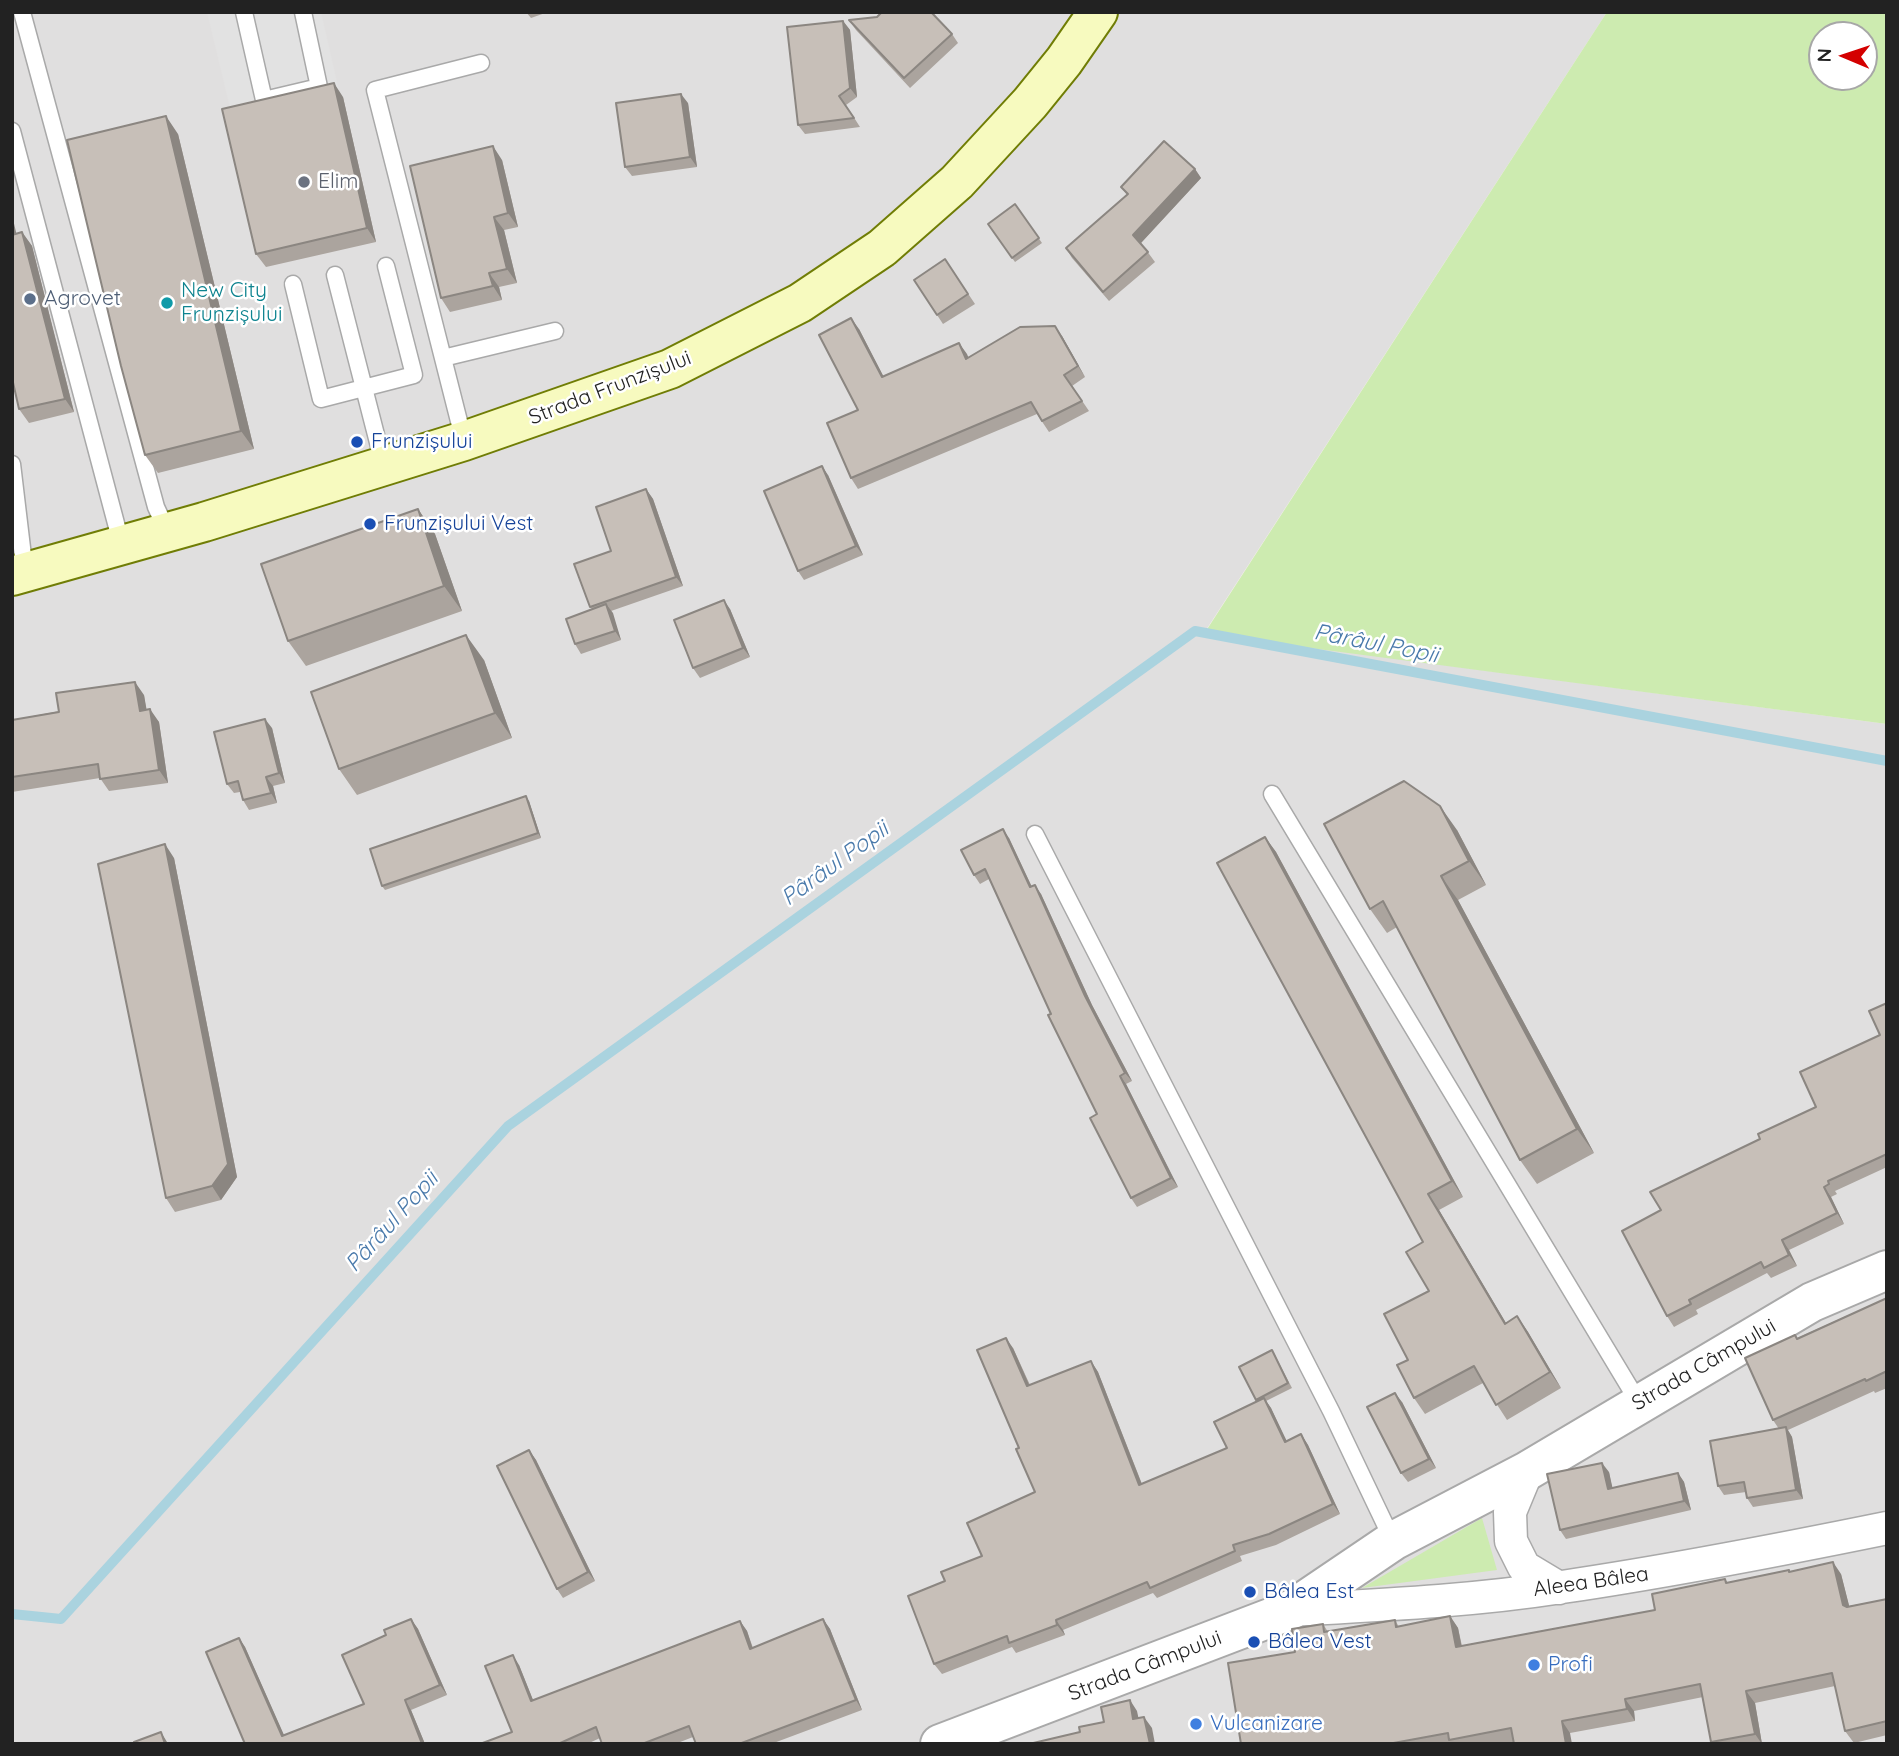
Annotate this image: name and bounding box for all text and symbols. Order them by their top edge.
north arrow [1808,21,1878,91]
text: N [1812,48,1836,63]
place label: Elim [318,169,358,195]
marker: Elim [296,174,312,190]
place label: New City Frunzișului [181,278,282,328]
place label: Agrovet [44,286,121,312]
marker: Agrovet [22,291,38,307]
marker: New City Frunzișului [159,295,175,311]
street label: Strada Frunzișului [525,345,695,431]
place label: Frunzișului [371,429,472,455]
marker: Frunzișului [349,434,365,450]
place label: Frunzișului Vest [384,511,533,537]
marker: Frunzișului Vest [362,516,378,532]
water label: Pârâul Popii [1312,618,1440,670]
water label: Pârâul Popii [776,816,894,912]
water label: Pârâul Popii [340,1166,444,1278]
street label: Strada Câmpului [1628,1314,1780,1416]
street label: Aleea Bâlea [1532,1561,1650,1603]
place label: Bâlea Est [1264,1579,1354,1605]
marker: Bâlea Est [1242,1584,1258,1600]
street label: Strada Câmpului [1065,1625,1225,1707]
place label: Bâlea Vest [1268,1629,1372,1655]
marker: Bâlea Vest [1246,1634,1262,1650]
place label: Profi [1548,1652,1593,1678]
marker: Profi [1526,1657,1542,1673]
place label: Vulcanizare [1210,1711,1323,1737]
marker: Vulcanizare [1188,1716,1204,1732]

